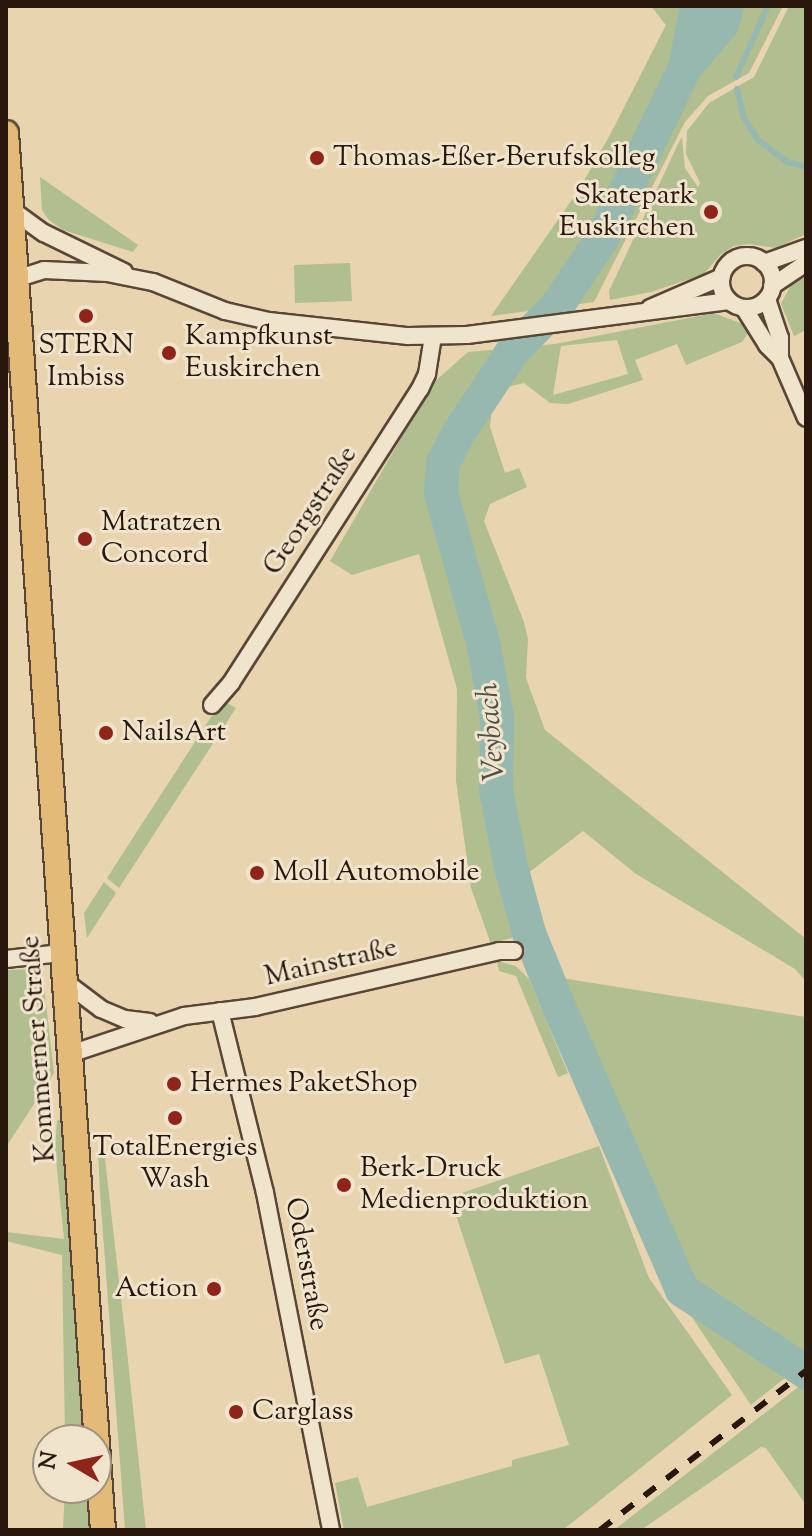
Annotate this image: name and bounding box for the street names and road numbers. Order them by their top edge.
street label: Georgstraße [257,440,365,582]
street label: Mainstraße [261,931,401,995]
street label: Kommerner Straße [14,935,64,1163]
street label: Oderstraße [277,1195,335,1333]

